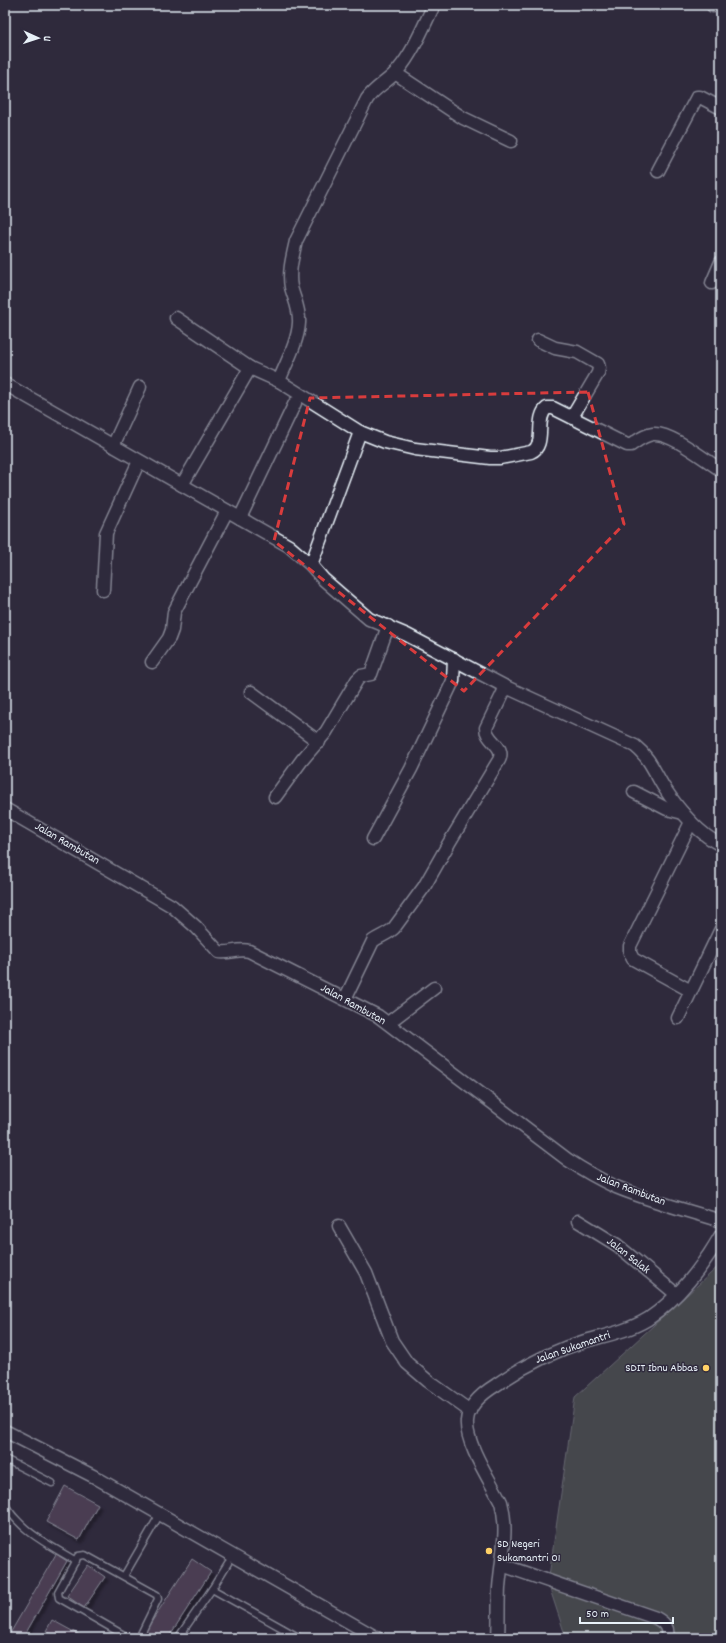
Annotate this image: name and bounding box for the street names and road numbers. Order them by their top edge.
street label: Jalan Rambutan [31,819,103,870]
street label: Jalan Rambutan [317,980,389,1030]
street label: Jalan Rambutan [594,1169,668,1211]
street label: Jalan Salak [603,1234,653,1278]
street label: Jalan Sukamantri [533,1327,613,1369]

